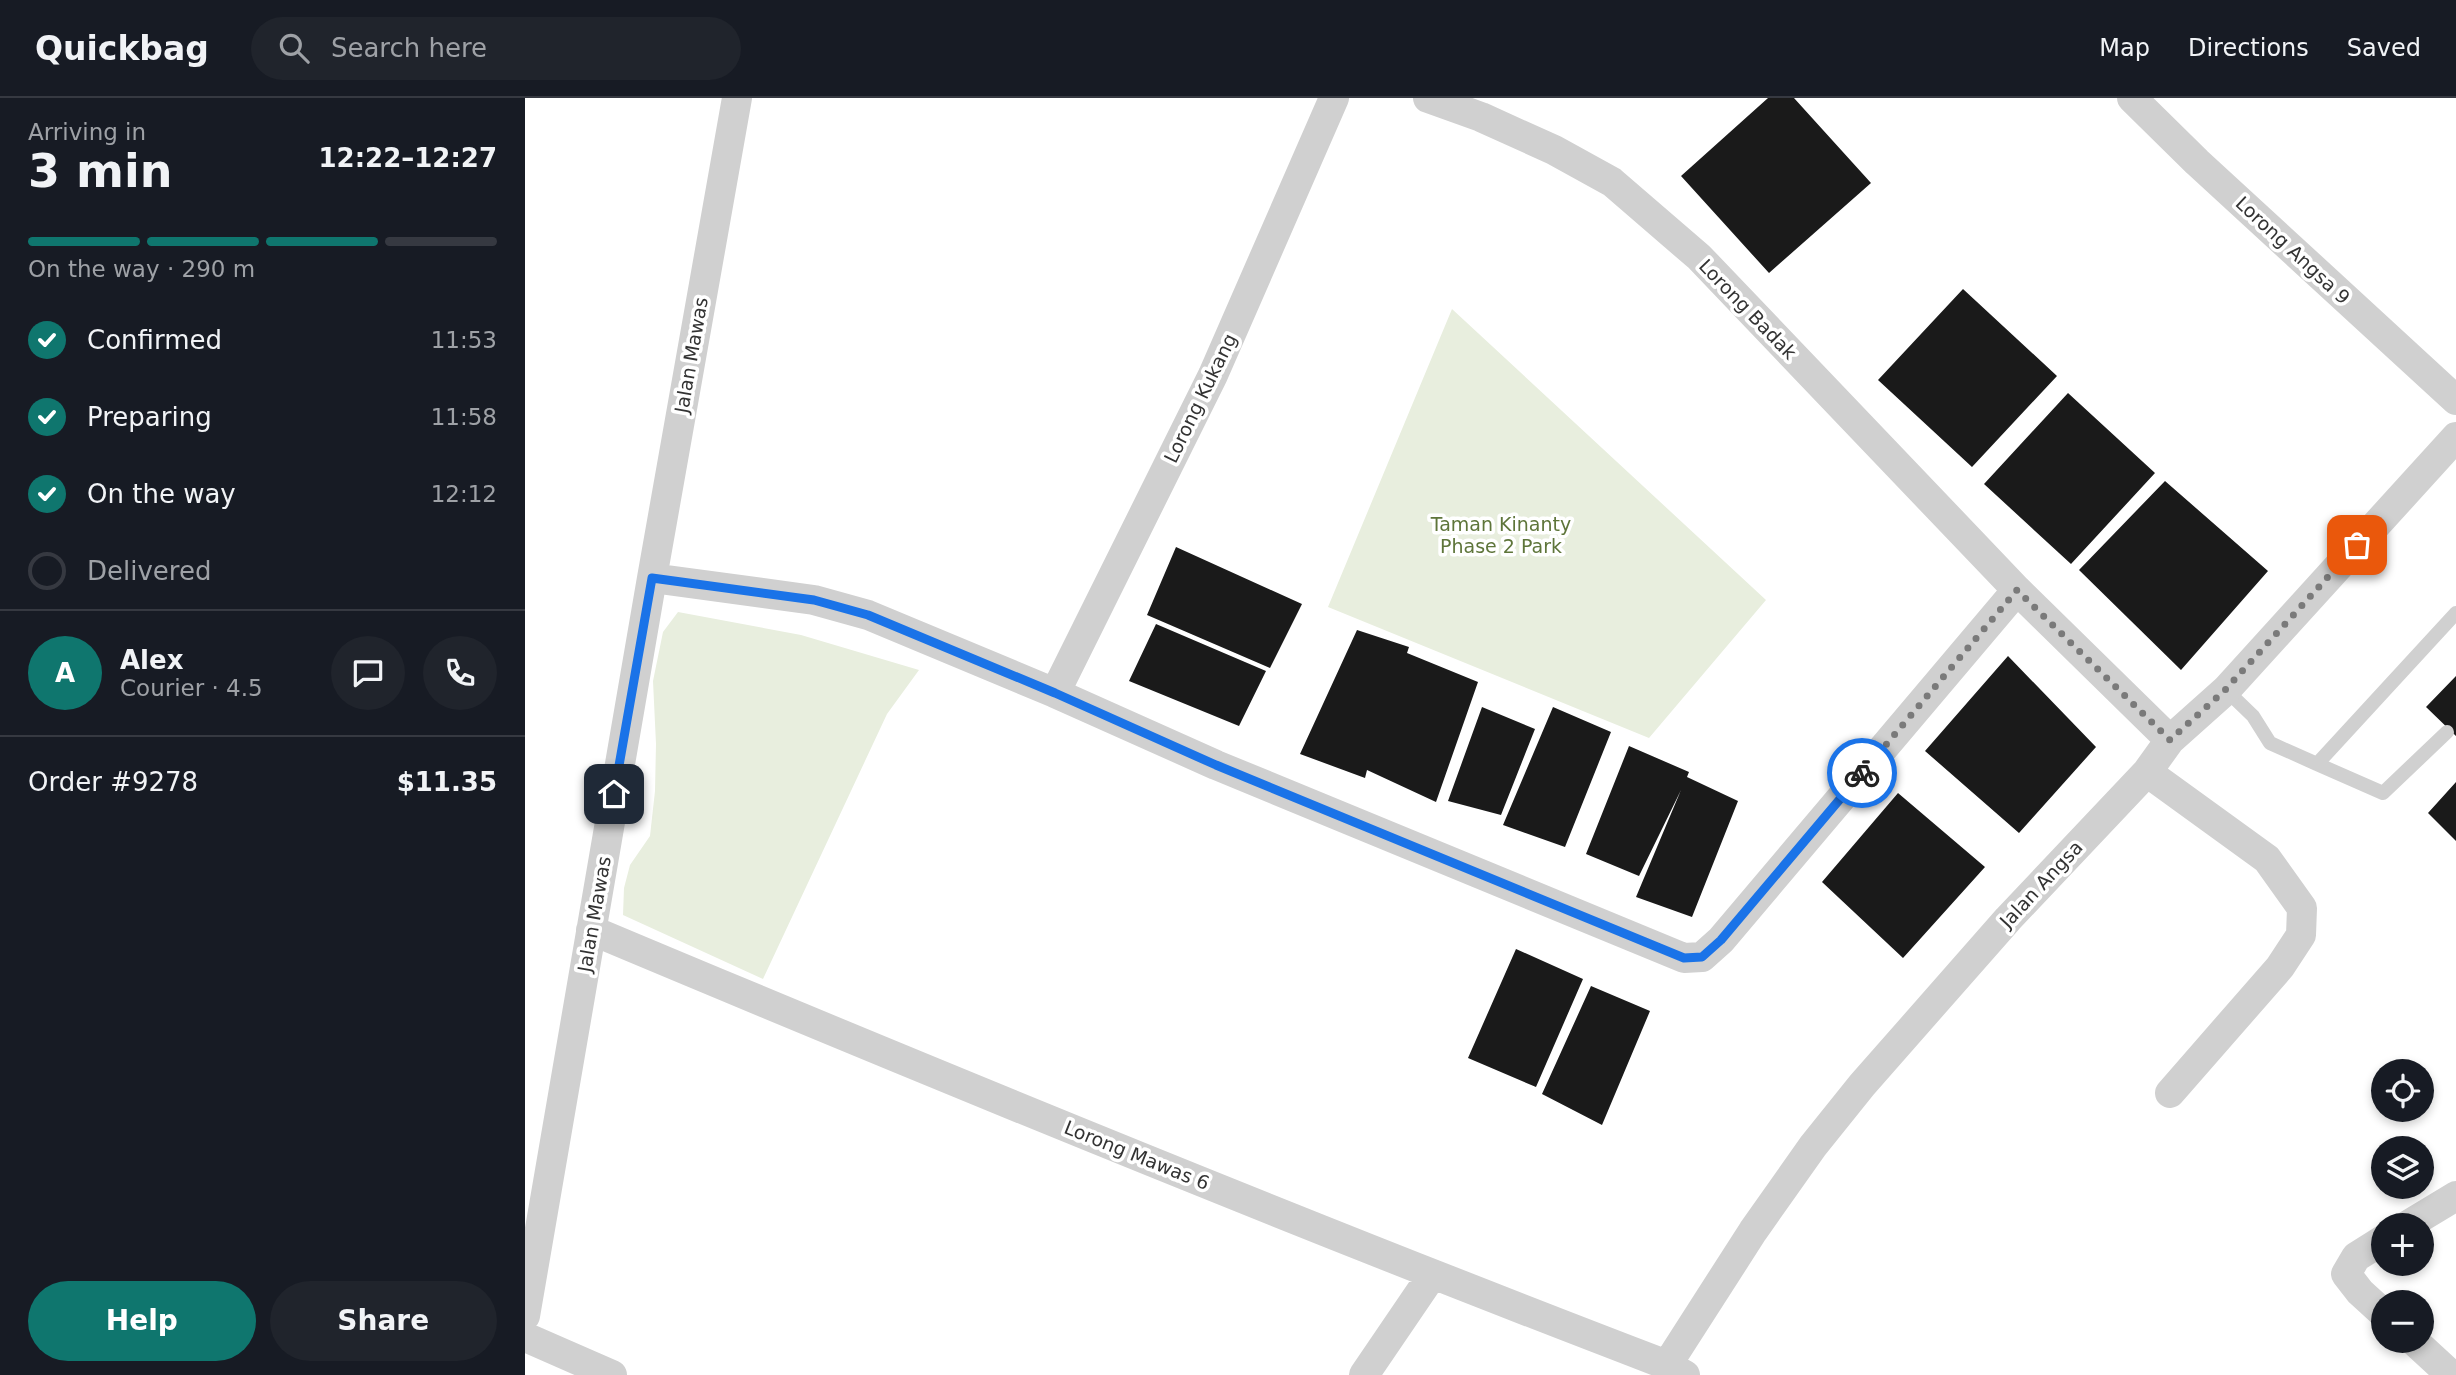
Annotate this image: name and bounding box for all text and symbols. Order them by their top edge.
search box [251,17,741,80]
text: Quickbag [35,29,209,68]
icon: search [275,29,313,67]
text: Search here [331,33,487,63]
text: Map [2099,34,2150,62]
text: Directions [2188,34,2309,62]
text: Saved [2347,34,2421,62]
text: Arriving in [28,119,146,145]
text: 12:22–12:27 [318,143,497,173]
text: 3 min [28,144,172,198]
street label: Lorong Angsa 9 [2231,192,2355,308]
street label: Lorong Badak [1695,254,1801,364]
text: On the way · 290 m [28,256,255,282]
street label: Jalan Mawas [670,295,712,416]
icon: check [28,321,66,359]
text: Confirmed [87,325,222,355]
text: 11:53 [431,327,497,353]
street label: Lorong Kukang [1159,330,1241,466]
icon: check [28,398,66,436]
text: Preparing [87,402,212,432]
text: 11:58 [431,404,497,430]
icon: check [28,475,66,513]
text: On the way [87,479,236,509]
text: 12:12 [431,481,497,507]
park label: Taman Kinanty Phase 2 Park [1430,513,1571,557]
pin [2327,515,2387,575]
icon: bag [2338,526,2376,564]
text: Delivered [87,556,211,586]
button: chat [331,636,405,710]
button: phone [423,636,497,710]
text: Alex [120,645,183,675]
text: A [55,658,75,688]
text: Courier · 4.5 [120,675,263,701]
courier [1827,738,1897,808]
icon: bike [1843,754,1881,792]
pin [584,764,644,824]
text: Order #9278 [28,767,198,797]
text: $11.35 [397,767,497,797]
icon: home [595,775,633,813]
street label: Jalan Angsa [1994,836,2087,933]
street label: Jalan Mawas [573,854,615,975]
map controls [2371,1059,2434,1353]
button: locate [2371,1059,2434,1122]
street label: Lorong Mawas 6 [1061,1116,1213,1194]
button: layers [2371,1136,2434,1199]
button: + [2371,1213,2434,1276]
button: Help [28,1281,256,1361]
button: Share [270,1281,497,1361]
button: − [2371,1290,2434,1353]

